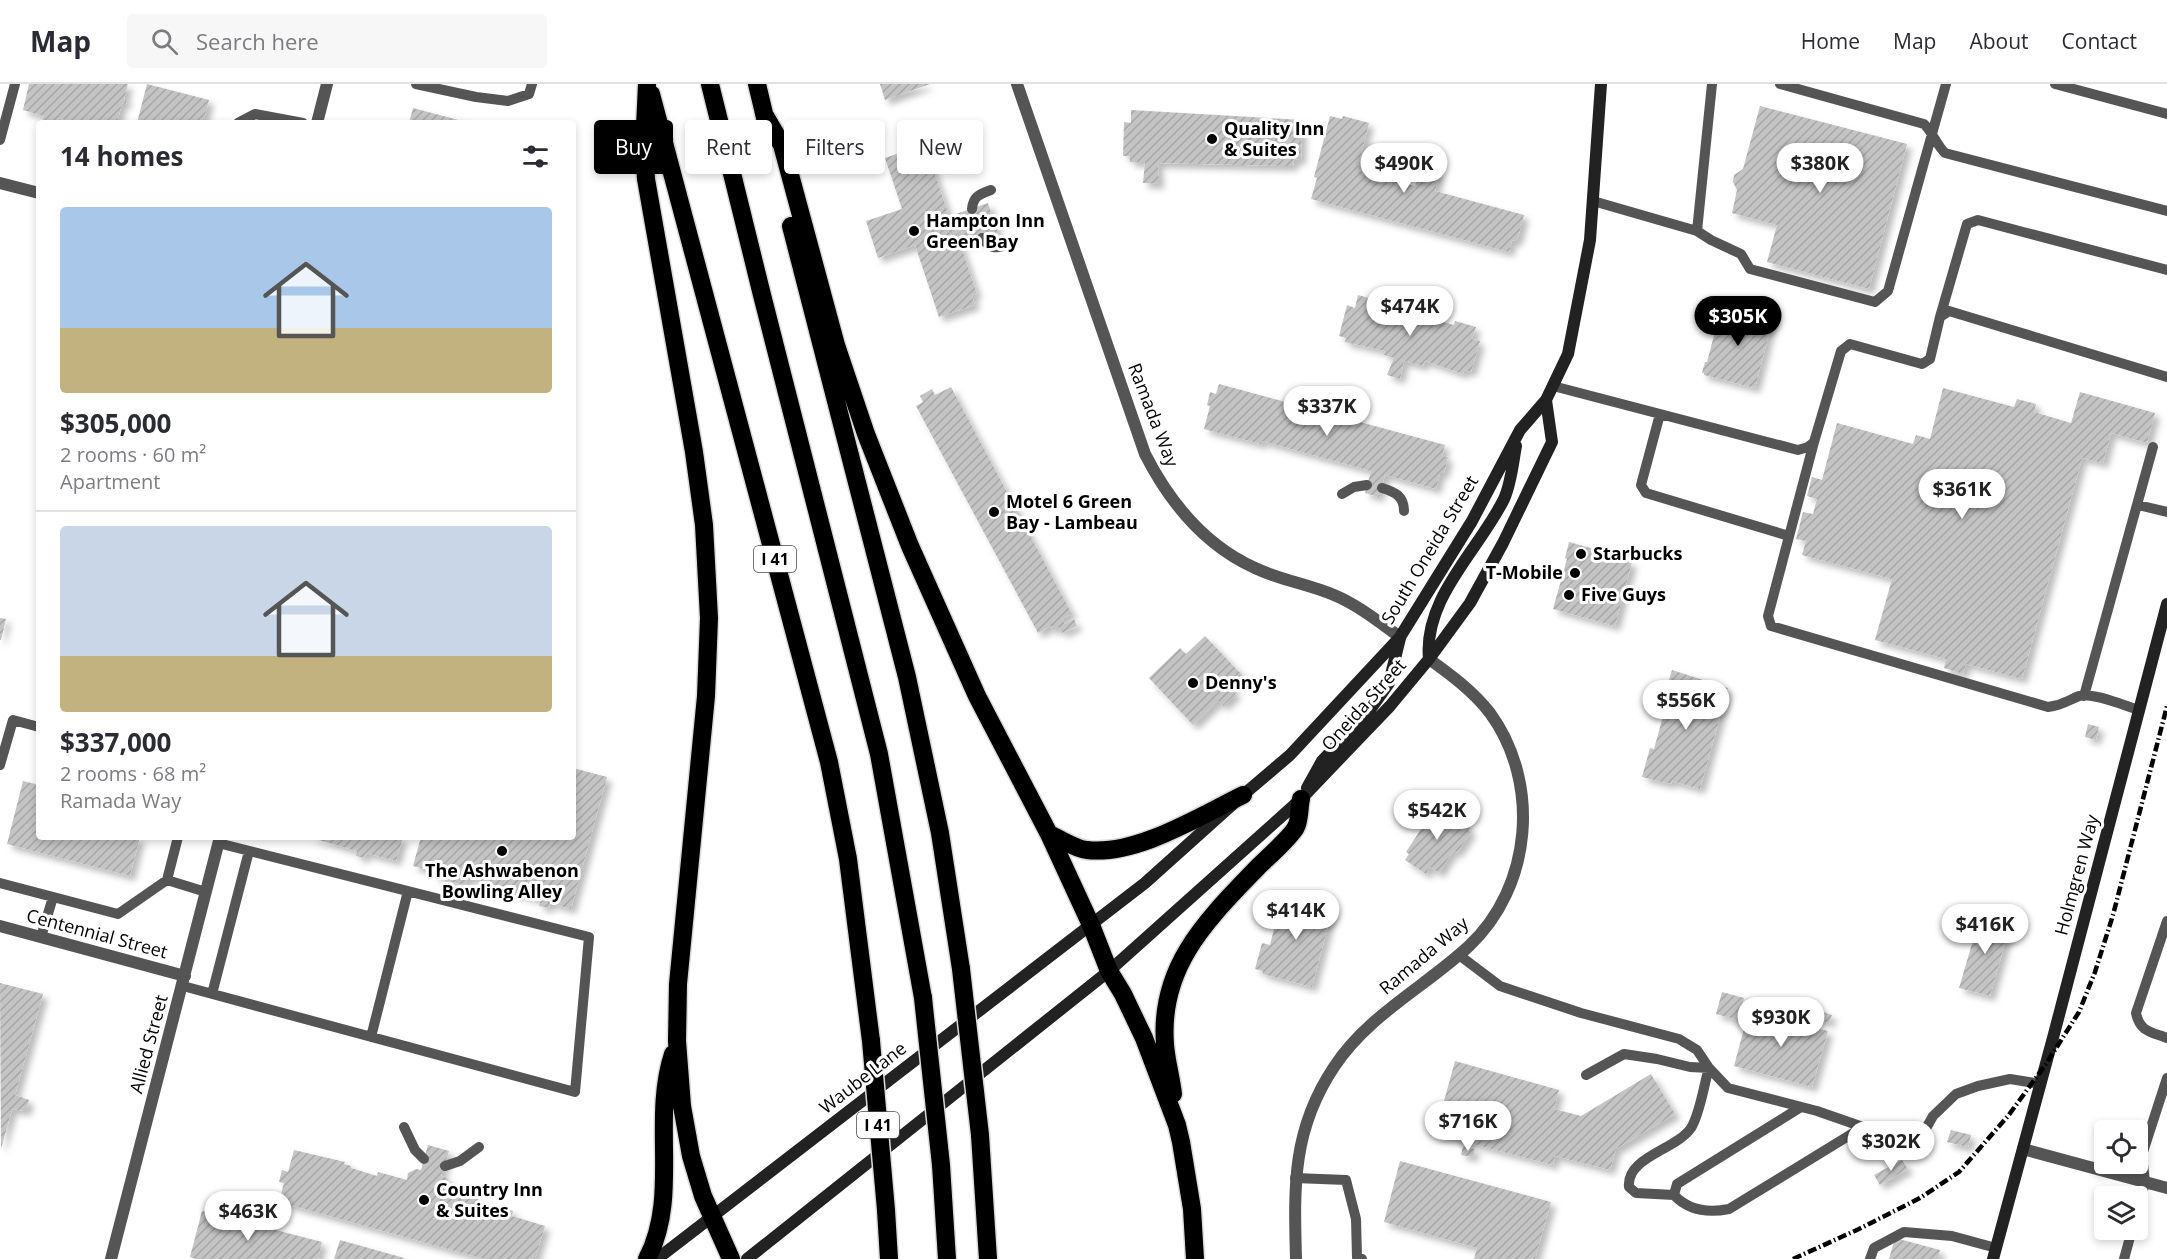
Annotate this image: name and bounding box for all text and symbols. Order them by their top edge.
search box [127,14,547,68]
text: Map [30,22,91,60]
icon: search [148,25,181,58]
text: Search here [196,26,319,56]
text: Home [1801,27,1860,55]
text: Map [1893,27,1936,55]
text: About [1969,27,2029,55]
text: Contact [2062,27,2137,55]
place label: Quality Inn & Suites [1224,116,1324,161]
chip: Buy [594,120,673,174]
chip: Rent [685,120,772,174]
chip: Filters [784,120,885,174]
chip: New [897,120,983,174]
marker: Quality Inn & Suites [1205,132,1219,146]
text: 14 homes [60,138,184,174]
icon: filters [519,140,552,173]
pin: $490K [1362,143,1446,194]
pin: $380K [1778,143,1862,194]
text: $490K [1374,149,1434,176]
text: $380K [1790,149,1850,176]
place label: Hampton Inn Green Bay [926,208,1045,253]
marker: Hampton Inn Green Bay [907,224,921,238]
icon: home [252,246,360,354]
pin: $474K [1368,286,1452,337]
text: $474K [1380,292,1440,319]
pin: $305K [1696,296,1780,347]
text: $305K [1708,302,1768,329]
street label: Ramada Way [1123,359,1185,471]
pin: $337K [1285,386,1369,437]
text: $337K [1297,392,1357,419]
text: $305,000 [60,405,171,441]
text: 2 rooms · 60 m² [60,441,206,468]
text: Apartment [60,468,160,495]
pin: $361K [1920,469,2004,520]
street label: South Oneida Street [1375,471,1483,628]
text: $361K [1932,475,1992,502]
place label: Motel 6 Green Bay - Lambeau [1006,489,1138,534]
marker: Motel 6 Green Bay - Lambeau [987,505,1001,519]
place label: Starbucks [1593,541,1682,565]
road number: I 41 [754,546,796,572]
marker: Starbucks [1574,547,1588,561]
place label: T-Mobile [1486,560,1563,584]
icon: home [252,565,360,673]
marker: T-Mobile [1568,566,1582,580]
place label: Five Guys [1581,582,1666,606]
marker: Five Guys [1562,588,1576,602]
street label: Oneida Street [1316,653,1411,755]
place label: Denny's [1205,670,1277,694]
marker: Denny's [1186,676,1200,690]
pin: $556K [1644,680,1728,731]
text: $556K [1656,686,1716,713]
text: $337,000 [60,724,171,760]
text: 2 rooms · 68 m² [60,760,206,787]
text: Ramada Way [60,787,181,814]
pin: $542K [1395,790,1479,841]
text: $542K [1407,796,1467,823]
street label: Holmgren Way [2048,811,2104,938]
marker: The Ashwabenon Bowling Alley [495,844,509,858]
place label: The Ashwabenon Bowling Alley [425,858,579,903]
pin: $414K [1254,890,1338,941]
text: $414K [1266,896,1326,923]
street label: Centennial Street [24,903,170,963]
pin: $416K [1943,904,2027,955]
street label: Ramada Way [1374,910,1474,999]
text: $416K [1955,910,2015,937]
street label: Allied Street [123,992,173,1096]
pin: $930K [1739,997,1823,1048]
text: $930K [1751,1003,1811,1030]
street label: Waube Lane [814,1036,911,1119]
pin: $716K [1426,1101,1510,1152]
text: $716K [1438,1107,1498,1134]
road number: I 41 [857,1112,899,1138]
map controls [2094,1120,2148,1240]
button: locate [2094,1120,2148,1174]
pin: $302K [1849,1121,1933,1172]
text: $302K [1861,1127,1921,1154]
place label: Country Inn & Suites [436,1177,543,1222]
button: layers [2094,1186,2148,1240]
pin: $463K [206,1191,290,1242]
marker: Country Inn & Suites [417,1193,431,1207]
text: $463K [218,1197,278,1224]

